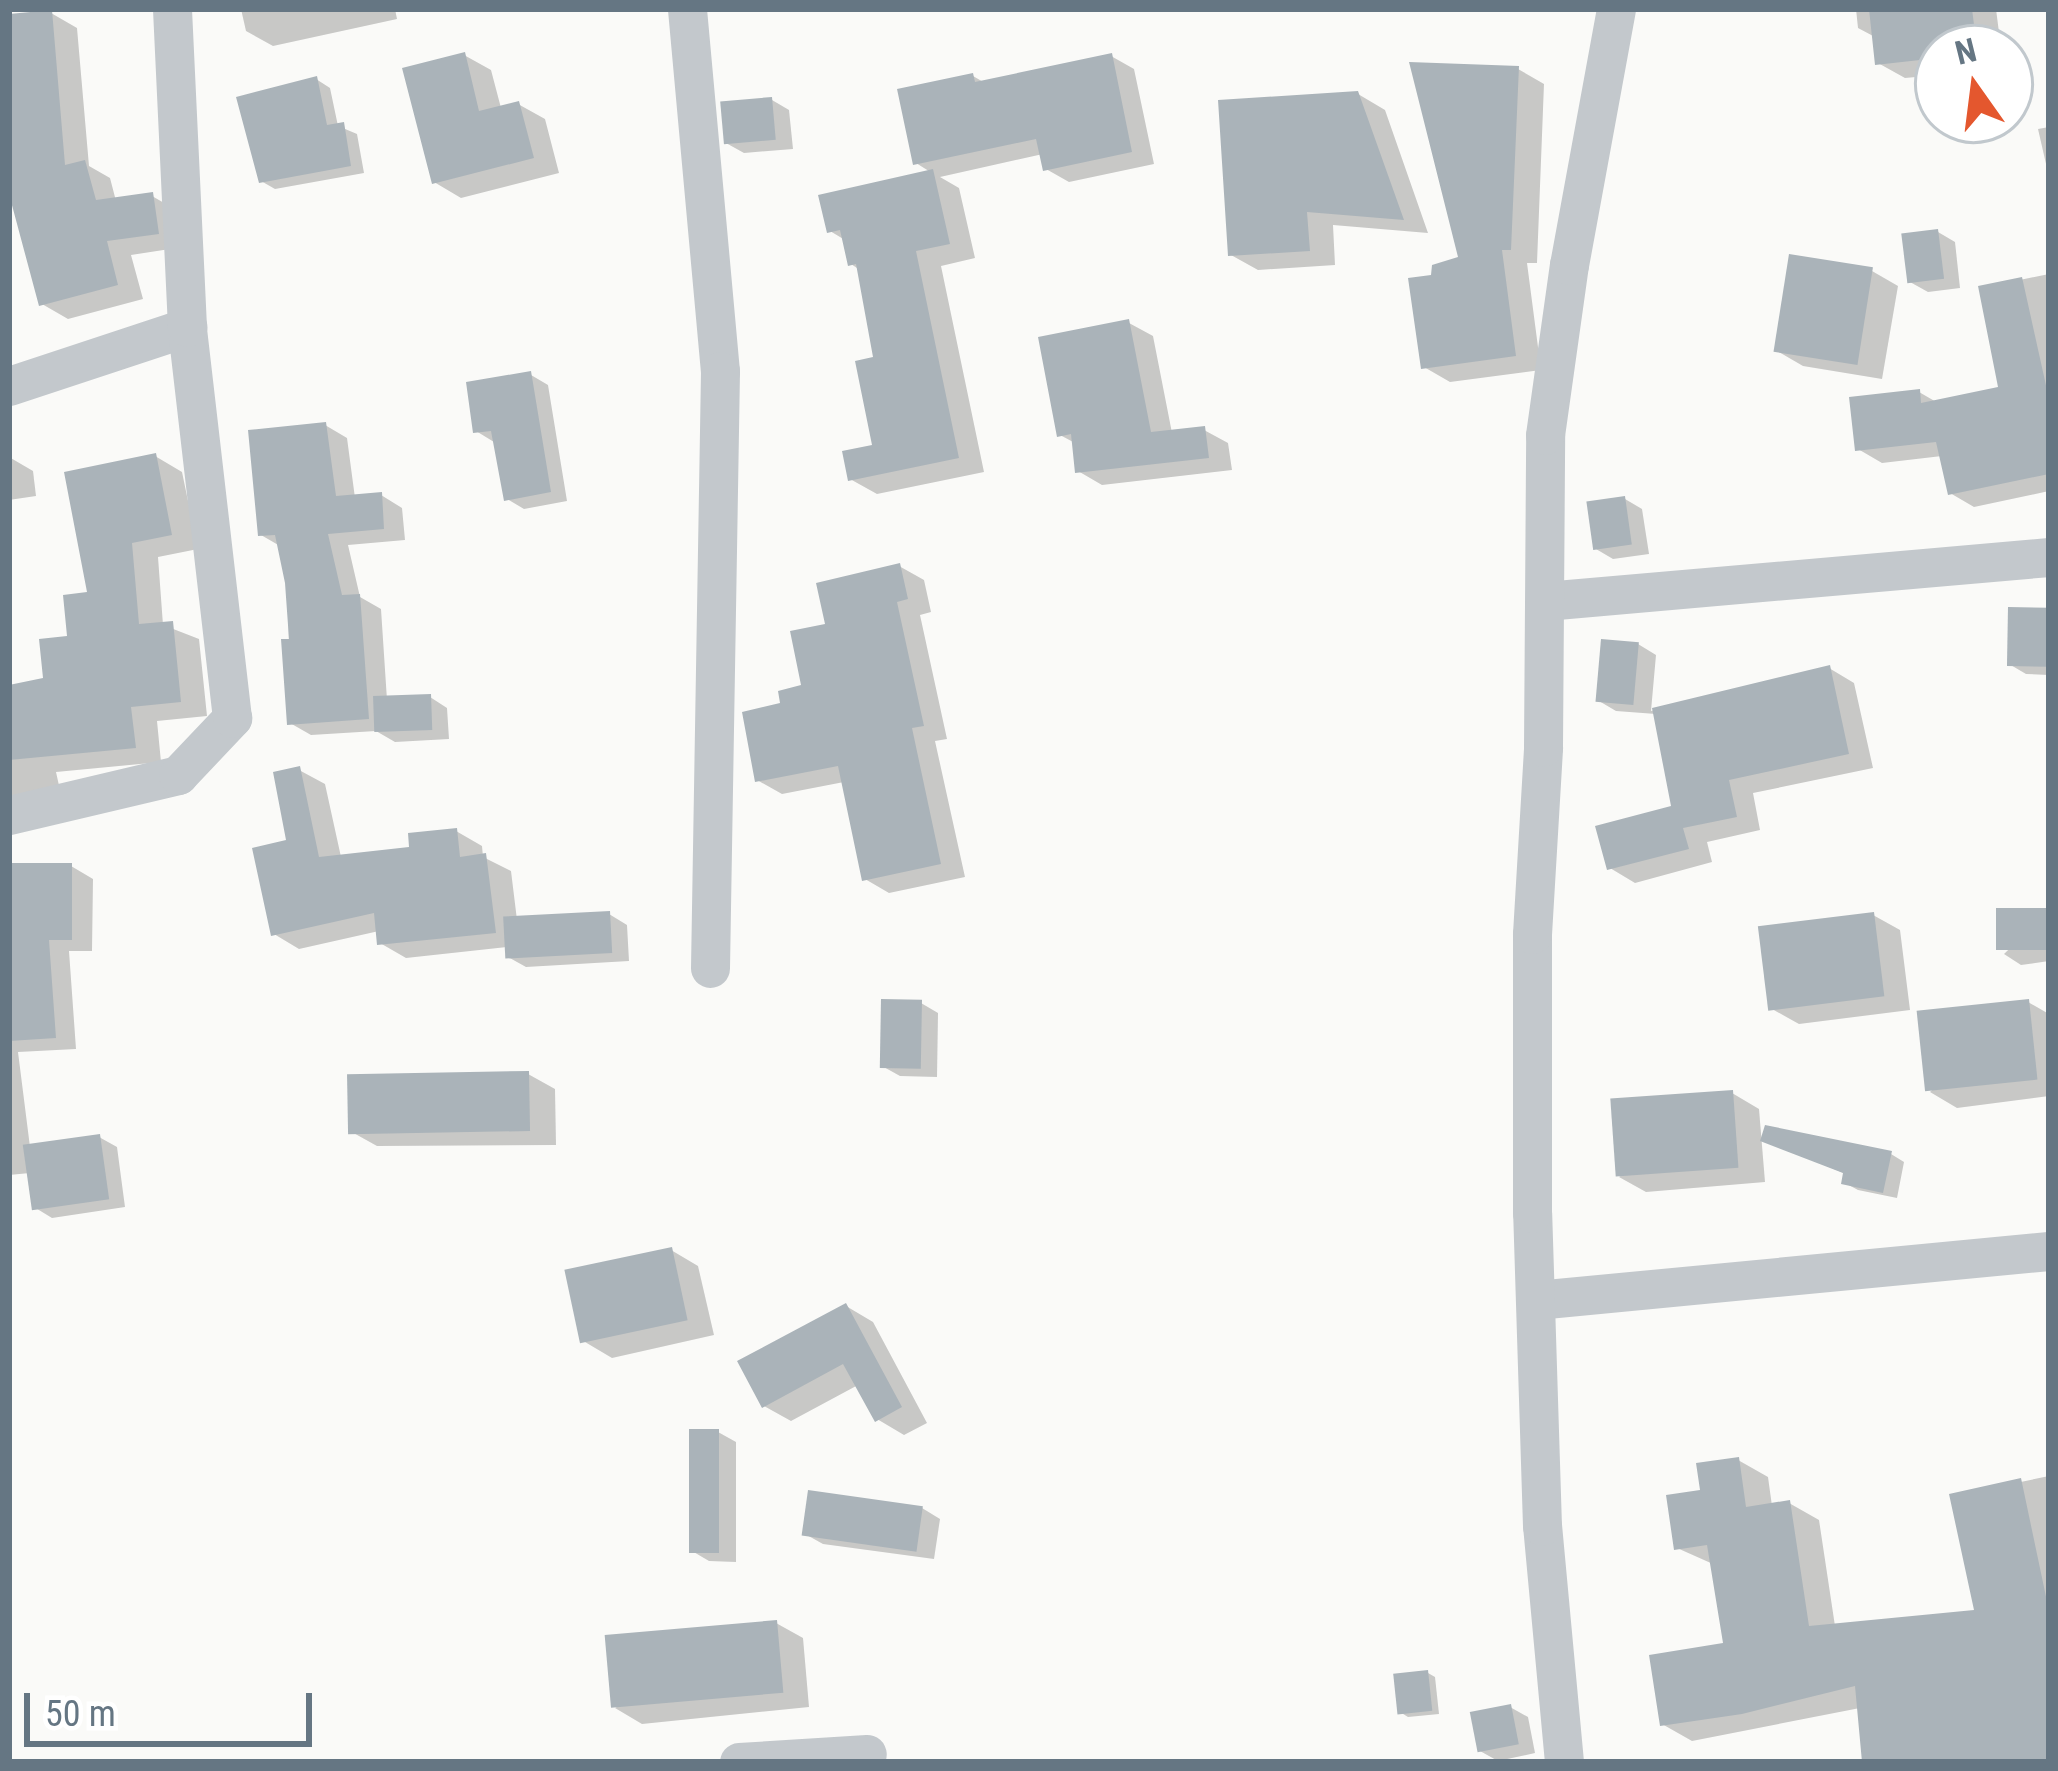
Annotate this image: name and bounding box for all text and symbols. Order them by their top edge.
north arrow [1914,24,2034,144]
text: N [1951,30,1980,73]
scale bar [30,1669,318,1743]
text: 50 m [45,1693,116,1735]

